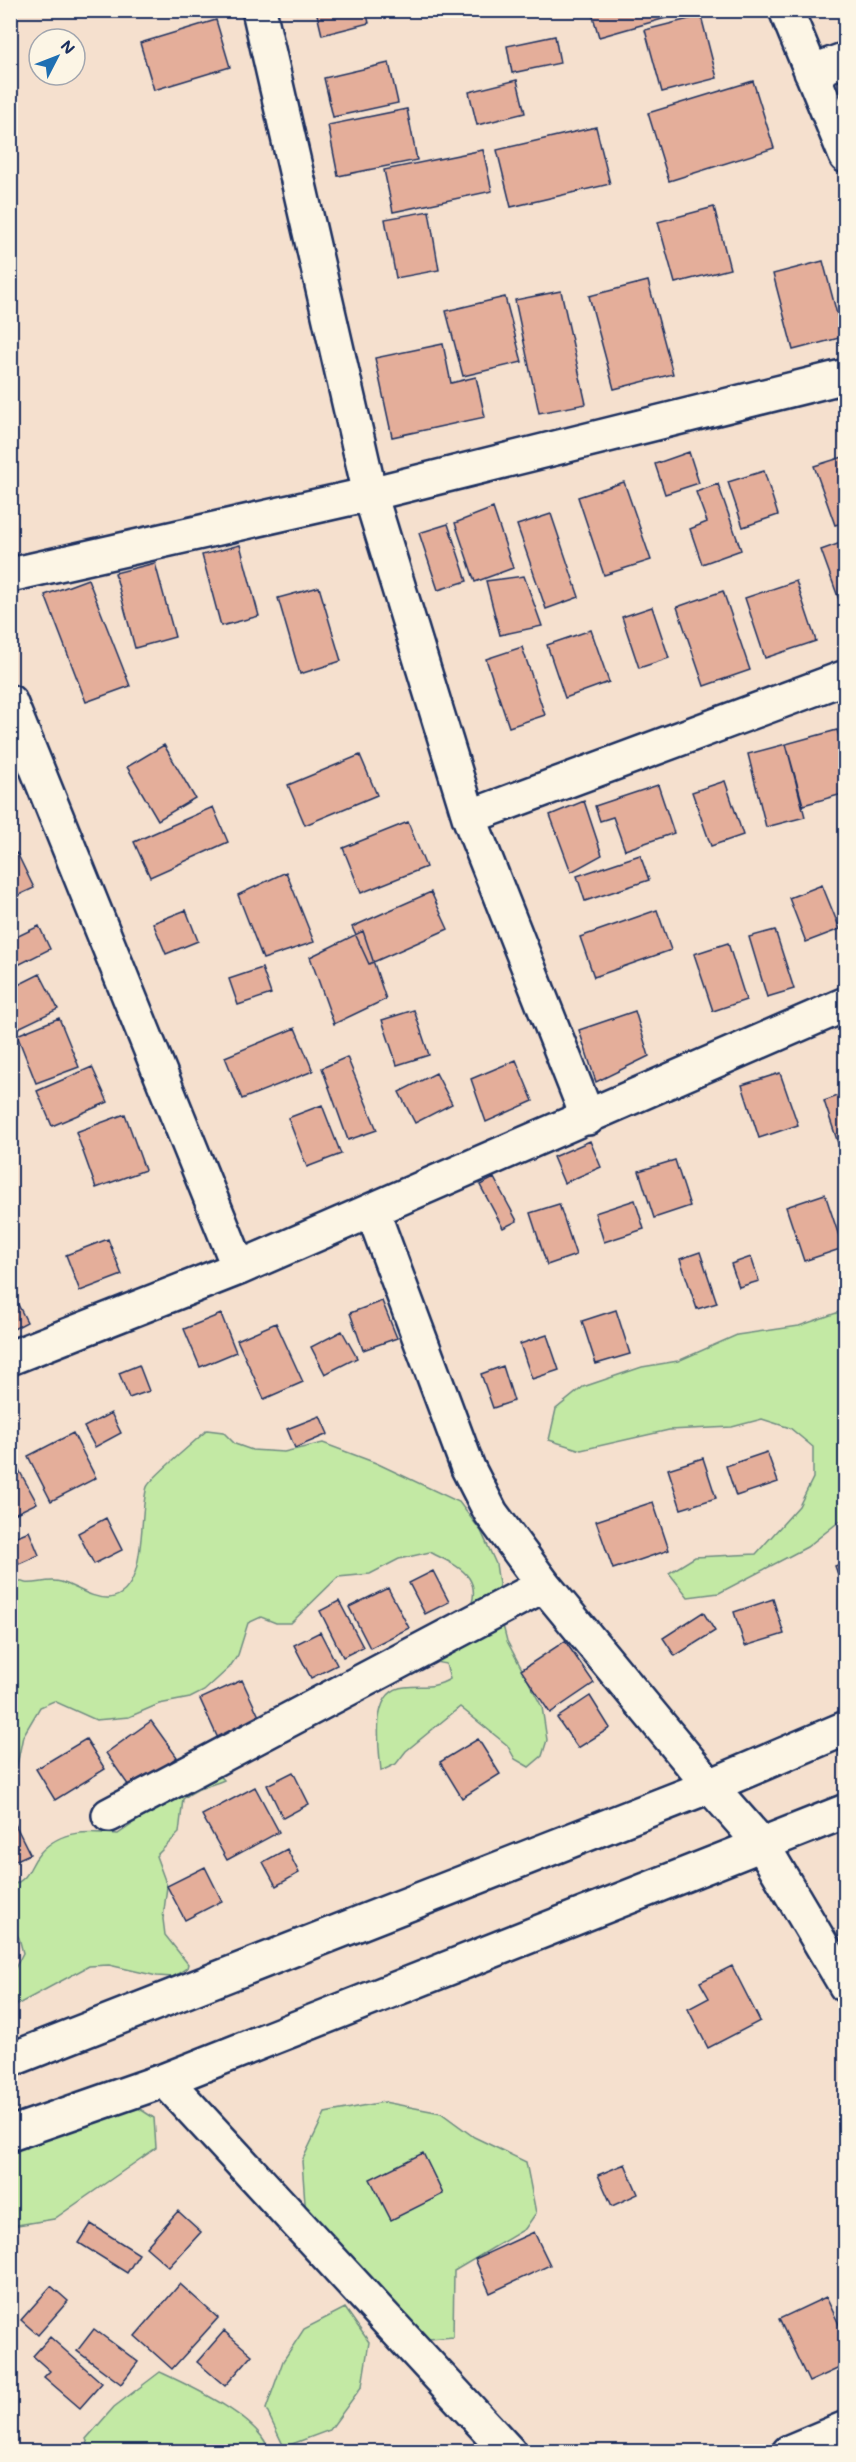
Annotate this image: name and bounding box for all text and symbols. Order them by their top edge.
north arrow [27,27,87,87]
text: N [57,35,80,58]

